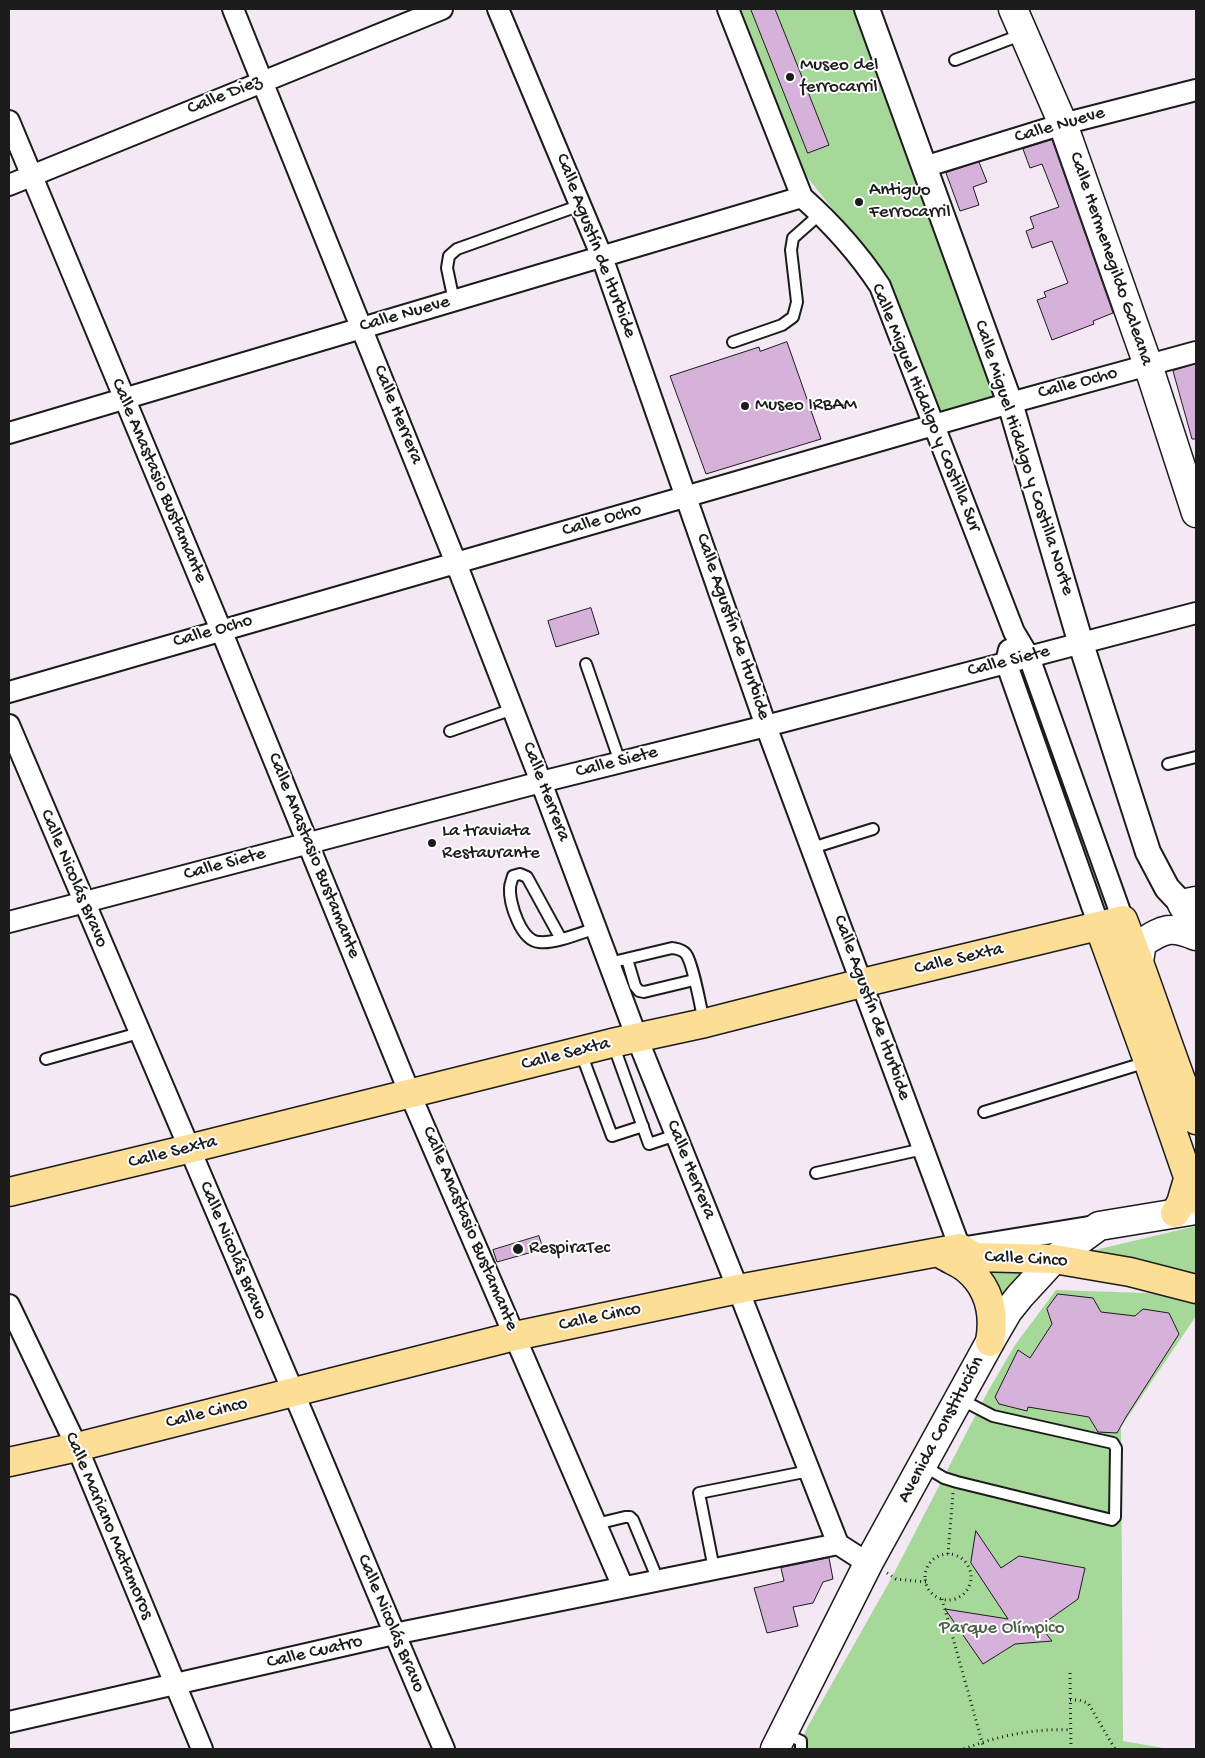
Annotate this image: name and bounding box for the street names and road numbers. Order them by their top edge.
street label: Calle Diez [184,71,266,121]
street label: Calle Nueve [1012,102,1108,150]
street label: Calle Hermenegildo Galeana [1063,149,1157,369]
street label: Calle Agustín de Iturbide [549,151,641,341]
street label: Calle Miguel Hidalgo y Costilla Sur [865,281,985,535]
street label: Calle Nueve [357,291,453,339]
street label: Calle Miguel Hidalgo y Costilla Norte [968,318,1078,598]
street label: Calle Herrera [367,362,427,468]
street label: Calle Ocho [1036,362,1120,406]
street label: Calle Anastasio Bustamante [105,375,211,587]
street label: Calle Ocho [560,499,644,543]
street label: Calle Agustín de Iturbide [689,531,775,723]
street label: Calle Ocho [171,610,255,654]
street label: Calle Siete [966,641,1052,683]
street label: Calle Herrera [516,739,574,845]
street label: Calle Siete [574,742,660,784]
street label: Calle Anastasio Bustamante [261,750,365,962]
street label: Calle Nicolás Bravo [34,807,112,951]
street label: Calle Siete [182,843,268,887]
street label: Calle Agustín de Iturbide [827,912,915,1104]
street label: Calle Sexta [912,939,1006,981]
street label: Calle Sexta [519,1033,613,1077]
street label: Calle Herrera [660,1117,720,1223]
street label: Calle Anastasio Bustamante [416,1123,522,1335]
street label: Calle Sexta [126,1131,220,1175]
street label: Calle Nicolás Bravo [193,1179,271,1323]
street label: Calle Cinco [984,1246,1068,1274]
street label: Calle Cinco [557,1298,643,1338]
street label: Avenida Constitución [894,1353,990,1507]
street label: Calle Cinco [164,1393,250,1435]
street label: Calle Mariano Matamoros [58,1429,158,1623]
street label: Calle Nicolás Bravo [351,1552,429,1696]
street label: Calle Cuatro [265,1631,365,1675]

